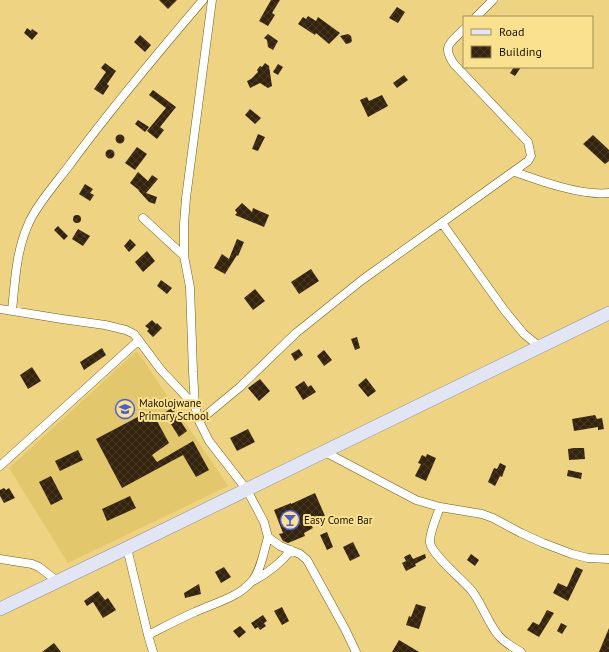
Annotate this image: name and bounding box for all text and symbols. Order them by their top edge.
legend [463,16,593,68]
text: Road [499,24,524,39]
text: Building [499,44,542,59]
place label: Makolojwane Primary School [139,396,210,423]
school or university icon: Makolojwane Primary School [114,398,136,420]
bar icon: Easy Come Bar [279,509,301,531]
place label: Easy Come Bar [304,513,373,527]

